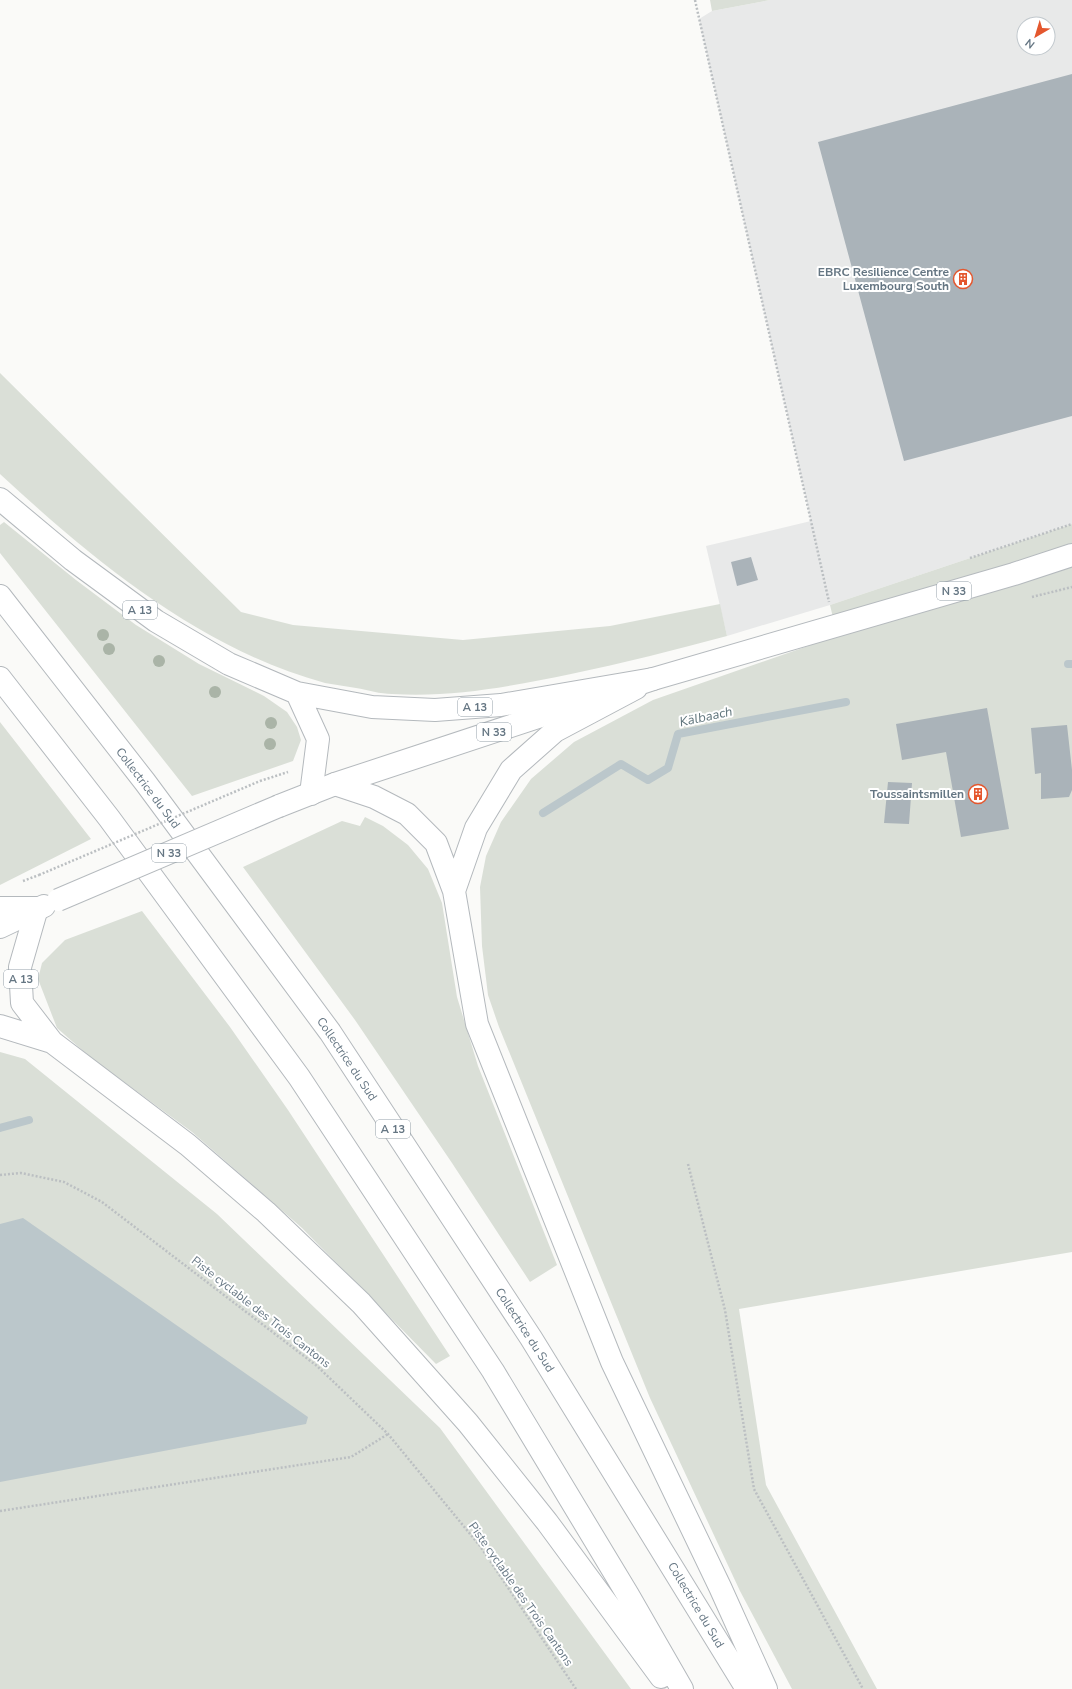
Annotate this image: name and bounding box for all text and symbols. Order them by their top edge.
north arrow [1016,16,1056,56]
text: N [1022,35,1038,52]
place label: EBRC Resilience Centre Luxembourg South [818,264,949,294]
building icon: EBRC Resilience Centre Luxembourg South [952,268,974,290]
road number: N 33 [937,582,971,600]
road number: A 13 [123,601,157,619]
road number: A 13 [458,698,492,716]
water label: Kälbaach [678,703,734,731]
road number: N 33 [477,723,511,741]
street label: Collectrice du Sud [112,744,184,832]
building icon: Toussaintsmillen [967,783,989,805]
place label: Toussaintsmillen [870,786,964,802]
road number: N 33 [152,844,186,862]
road number: A 13 [4,970,38,988]
street label: Collectrice du Sud [313,1014,381,1104]
road number: A 13 [376,1120,410,1138]
street label: Piste cyclable des Trois Cantons [188,1253,334,1371]
street label: Collectrice du Sud [492,1285,558,1375]
street label: Piste cyclable des Trois Cantons [465,1519,577,1669]
street label: Collectrice du Sud [664,1559,728,1651]

